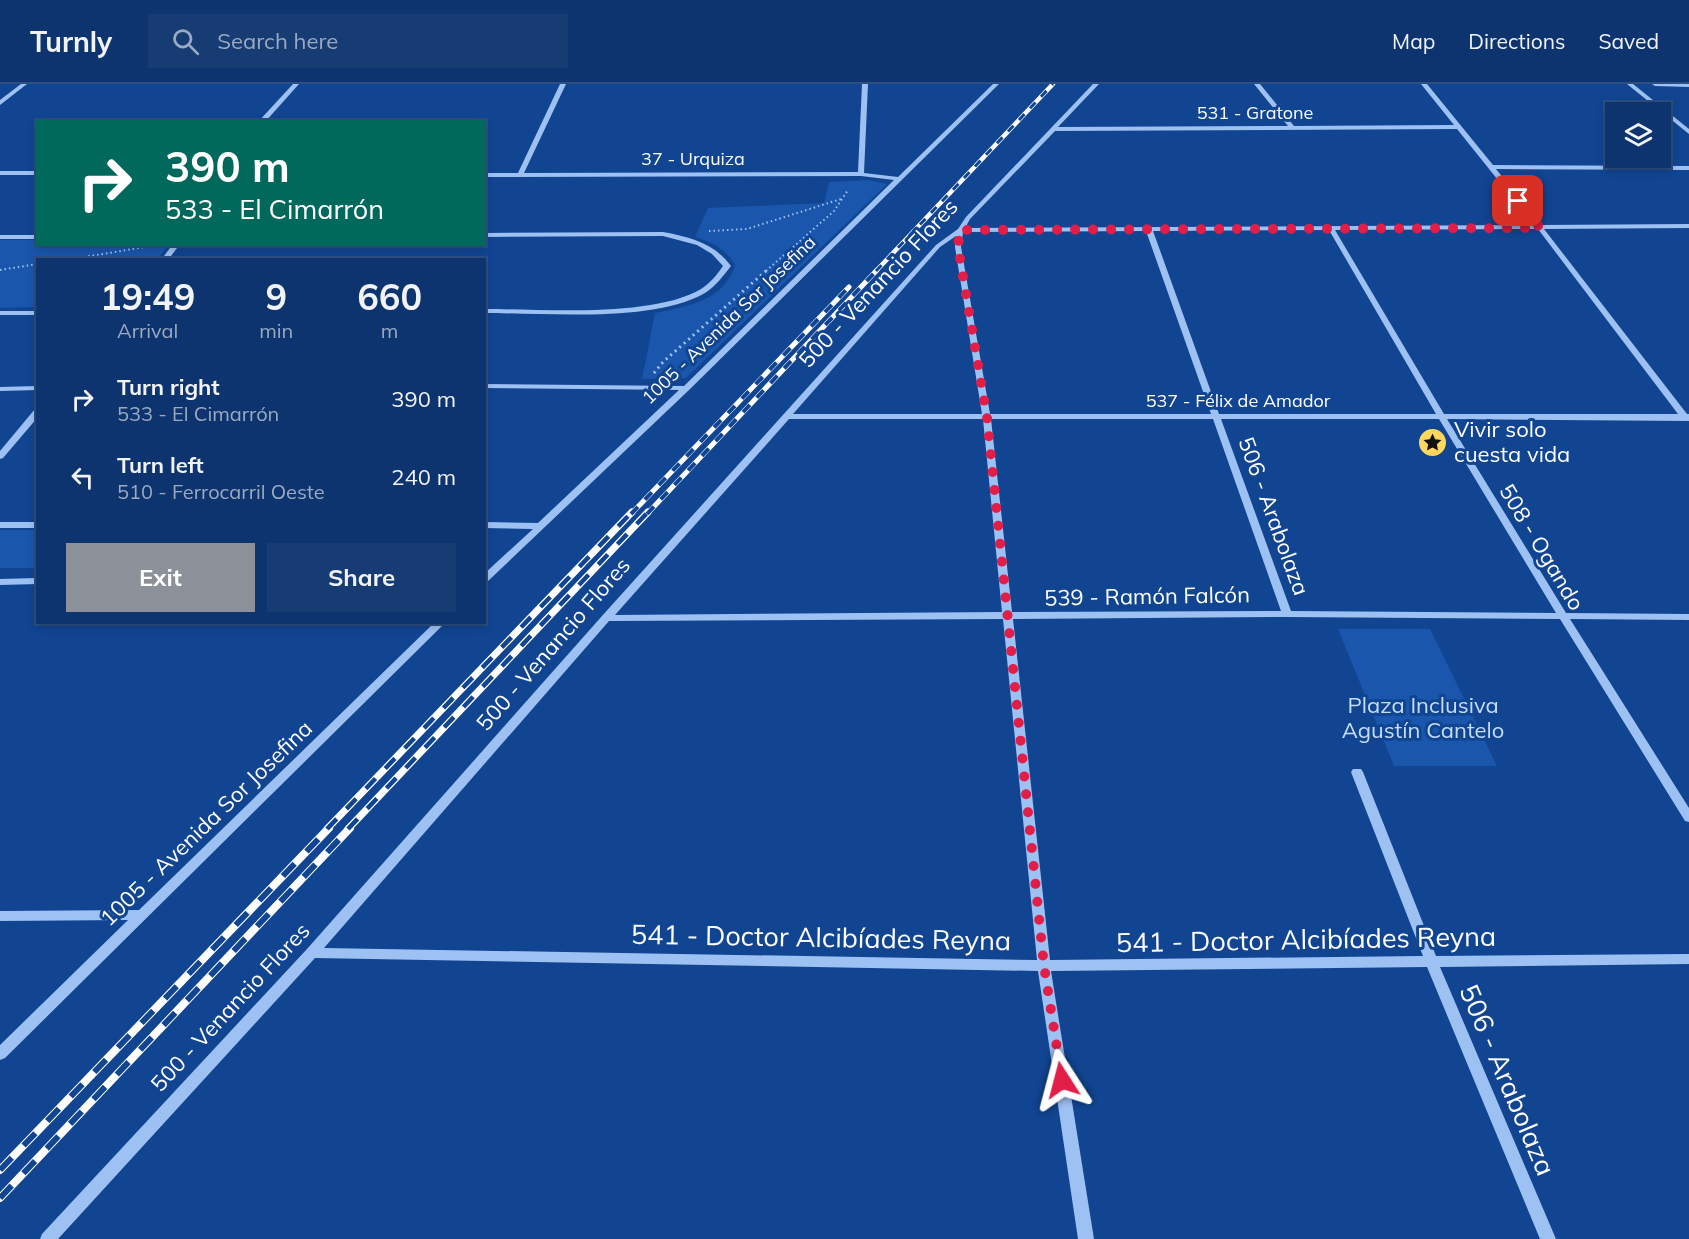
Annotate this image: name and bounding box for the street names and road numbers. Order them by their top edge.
street label: 531 - Gratone [1197,101,1313,124]
street label: 37 - Urquiza [641,147,745,170]
street label: 500 - Venancio Flores [792,193,964,373]
street label: 1005 - Avenida Sor Josefina [637,231,820,409]
street label: 537 - Félix de Amador [1146,389,1331,412]
street label: 506 - Arabolaza [1232,433,1316,599]
street label: 508 - Ogando [1493,479,1591,615]
street label: 500 - Venancio Flores [470,551,636,737]
street label: 539 - Ramón Falcón [1044,580,1250,612]
street label: 1005 - Avenida Sor Josefina [94,714,318,932]
street label: 500 - Venancio Flores [144,917,316,1097]
street label: 541 - Doctor Alcibíades Reyna [631,917,1011,957]
street label: 541 - Doctor Alcibíades Reyna [1116,919,1496,959]
street label: 506 - Arabolaza [1452,979,1563,1180]

